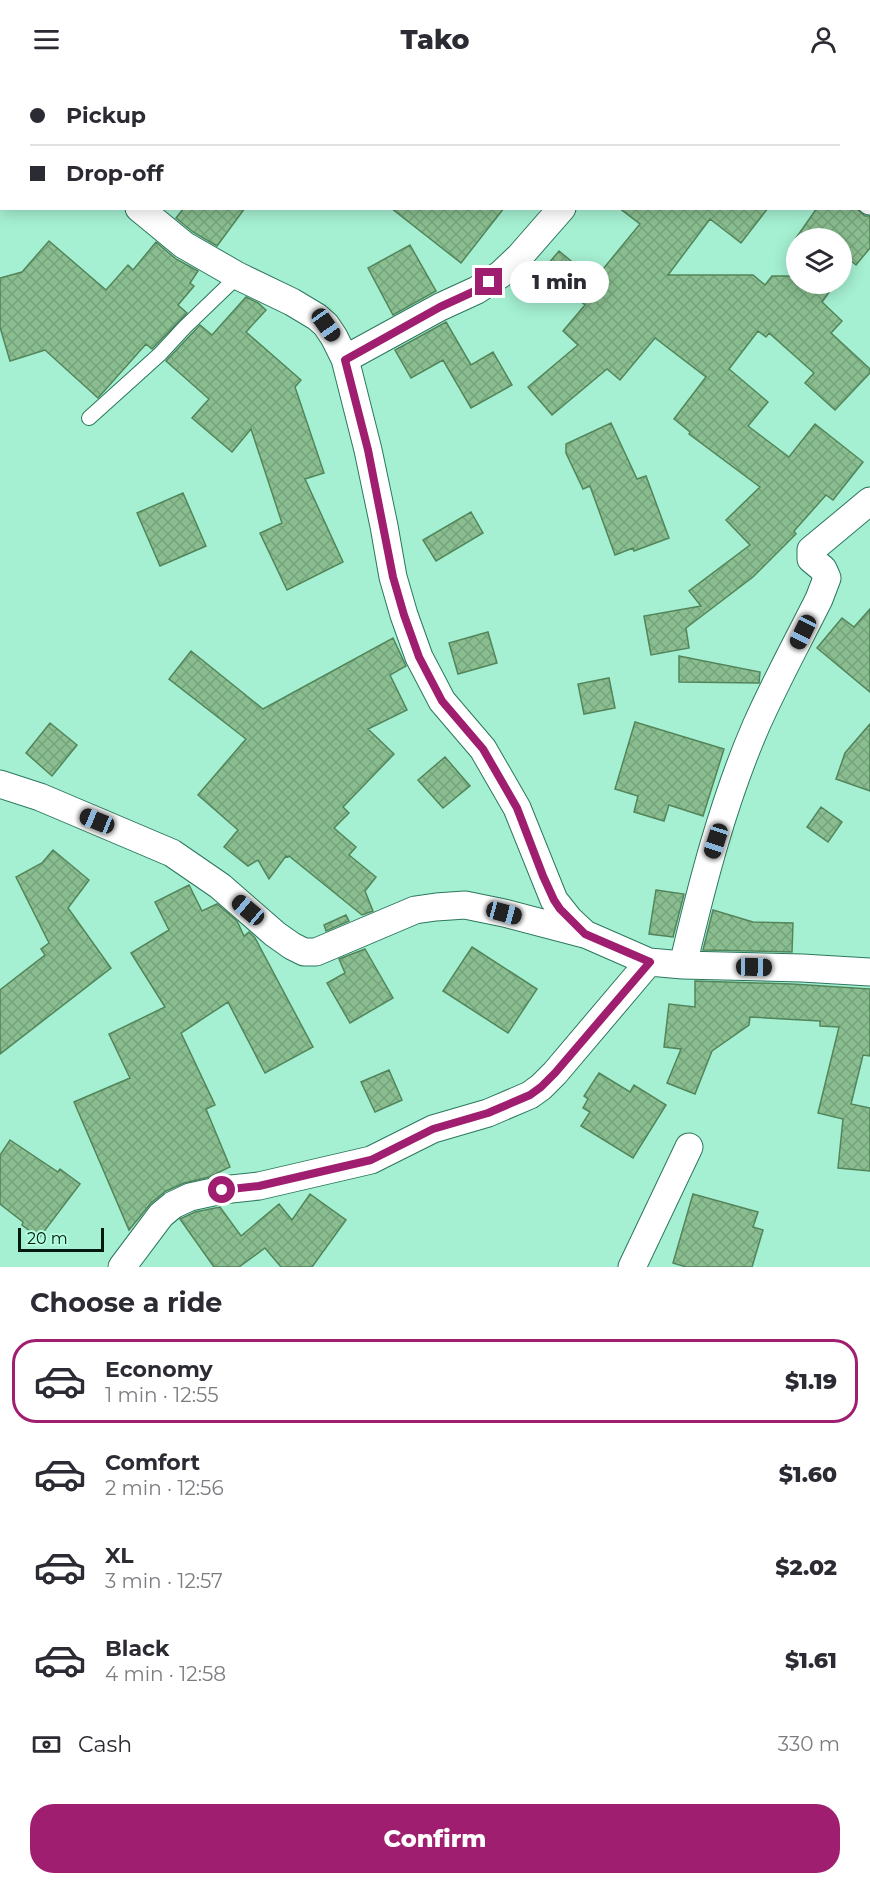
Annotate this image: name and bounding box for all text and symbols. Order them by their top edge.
icon: menu [30,23,63,56]
text: Tako [400,23,470,56]
icon: person [807,23,840,56]
text: Pickup [66,102,146,129]
text: Drop-off [66,160,164,187]
map controls [786,228,852,294]
button: layers [786,228,852,294]
callout: 1 min [510,261,609,303]
route end [475,268,502,295]
text: 1 min [532,270,587,294]
car [308,305,344,345]
car [787,612,819,652]
car [77,806,117,836]
car [702,821,730,861]
car [228,892,268,928]
car [484,900,524,926]
car [736,958,772,976]
route start [208,1176,235,1203]
scale bar [18,1225,104,1252]
text: 20 m [27,1229,68,1248]
text: Choose a ride [30,1286,222,1319]
icon: car [33,1354,87,1408]
text: Economy [105,1356,213,1383]
text: $1.19 [785,1368,837,1395]
text: 1 min · 12:55 [105,1383,218,1407]
icon: car [33,1447,87,1501]
text: Comfort [105,1449,200,1476]
text: $1.60 [779,1461,837,1488]
text: 2 min · 12:56 [105,1476,224,1500]
icon: car [33,1540,87,1594]
text: XL [105,1542,134,1569]
text: $2.02 [775,1554,837,1581]
text: 3 min · 12:57 [105,1569,223,1593]
icon: car [33,1633,87,1687]
text: Black [105,1635,169,1662]
text: $1.61 [785,1647,837,1674]
text: 4 min · 12:58 [105,1662,226,1686]
icon: cash [30,1728,63,1761]
text: Cash [78,1731,132,1758]
text: 330 m [778,1732,840,1756]
button: Confirm [30,1804,840,1873]

